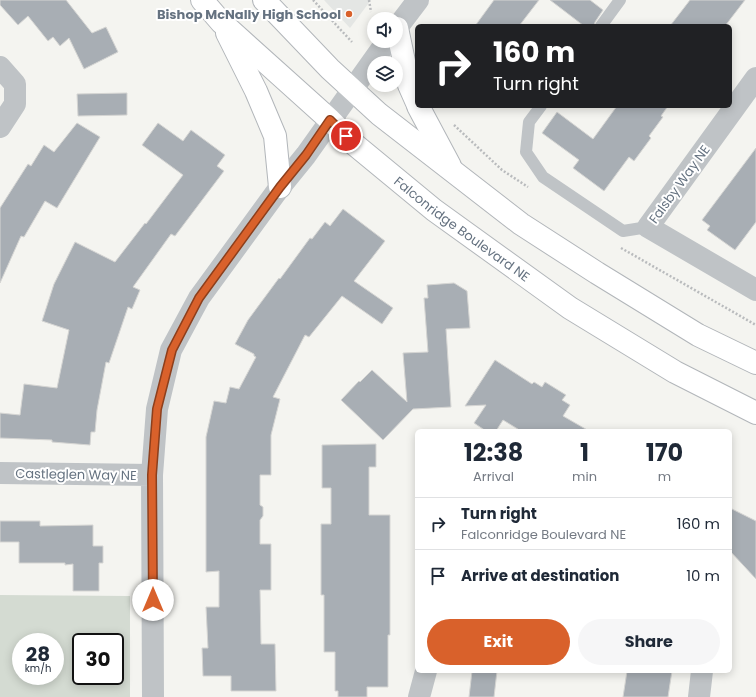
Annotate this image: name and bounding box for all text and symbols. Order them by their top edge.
place label: Bishop McNally High School [157,5,341,24]
marker: Bishop McNally High School [344,9,354,19]
map controls [367,12,403,92]
button: sound [367,12,403,48]
text: 160 m [493,33,575,72]
icon: right [427,40,479,92]
button: layers [367,56,403,92]
text: Turn right [493,71,579,96]
pin [329,119,363,153]
icon: arrive [335,125,357,147]
street label: Falsby Way NE [644,141,714,227]
street label: Falconridge Boulevard NE [390,172,534,286]
text: 12:38 [464,436,523,469]
text: 1 [580,436,589,469]
text: 170 [646,436,683,469]
street label: Castleglen Way NE [15,464,137,485]
text: Arrival [473,467,514,486]
text: min [572,467,597,486]
text: m [658,467,671,486]
text: Turn right [461,503,537,524]
icon: right [427,513,449,535]
text: 160 m [677,513,720,534]
text: Falconridge Boulevard NE [461,525,626,544]
icon: arrive [427,565,449,587]
text: Arrive at destination [461,565,619,586]
text: 10 m [686,565,720,586]
position arrow [132,579,174,621]
button: Exit [427,619,570,665]
button: Share [578,619,720,665]
speed limit sign: 30 [72,633,124,685]
text: 28 [26,640,50,668]
text: km/h [25,661,51,676]

